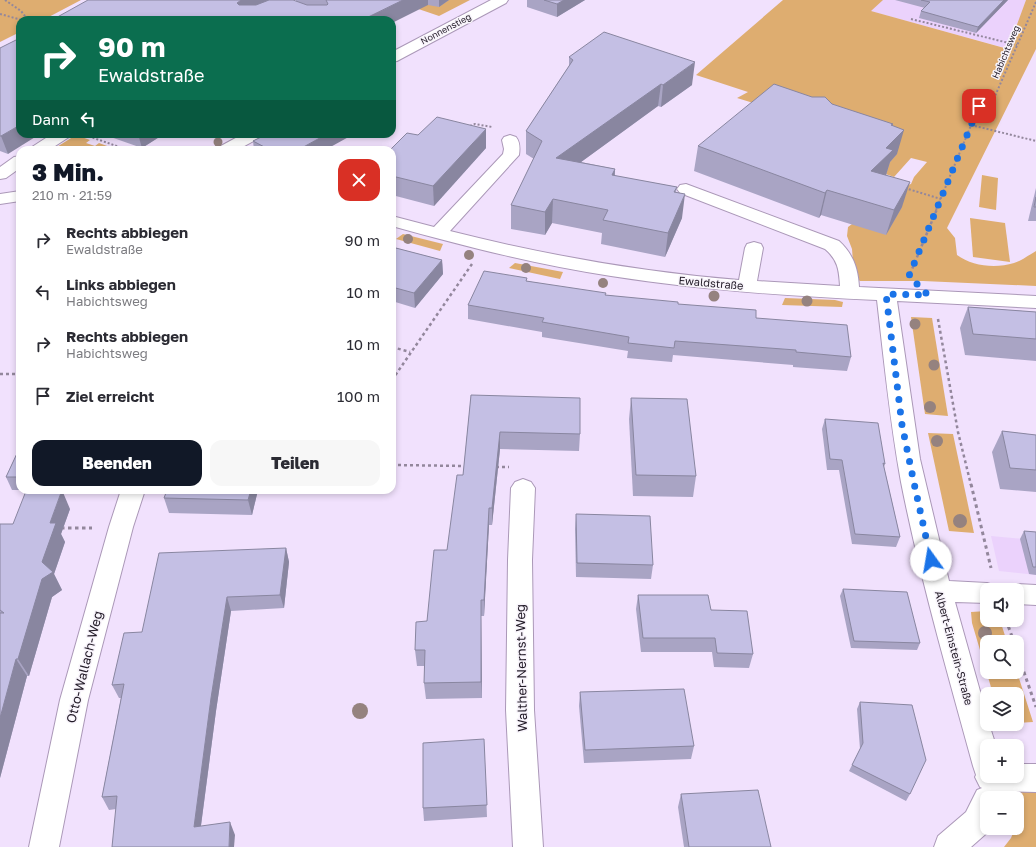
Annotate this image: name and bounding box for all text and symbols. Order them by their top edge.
street label: Nonnenstieg [419,11,473,46]
street label: Habichtsweg [989,24,1022,80]
text: 90 m [98,30,165,63]
icon: right [32,32,84,84]
text: Ewaldstraße [98,64,204,86]
pin [962,89,996,123]
icon: arrive [968,95,990,117]
icon: left [77,108,99,130]
text: Dann [32,110,69,128]
text: 3 Min. [32,157,104,186]
button: close [338,159,380,201]
text: 210 m · 21:59 [32,187,112,203]
text: Rechts abbiegen [66,223,188,241]
icon: right [32,229,54,251]
text: 90 m [345,231,380,249]
text: Ewaldstraße [66,241,143,257]
street label: Ewaldstraße [678,273,744,292]
text: Links abbiegen [66,275,176,293]
icon: left [32,281,54,303]
text: 10 m [346,283,380,301]
text: Habichtsweg [66,293,148,309]
text: Rechts abbiegen [66,327,188,345]
icon: right [32,333,54,355]
text: 10 m [346,335,380,353]
text: Habichtsweg [66,345,148,361]
icon: arrive [32,385,54,407]
text: Ziel erreicht [66,387,154,405]
text: 100 m [337,387,380,405]
button: Beenden [32,440,202,486]
button: Teilen [210,440,380,486]
position arrow [910,539,952,581]
map controls [980,583,1024,835]
button: sound [980,583,1024,627]
street label: Albert-Einstein-Straße [933,589,976,707]
street label: Walther-Nernst-Weg [512,604,530,732]
street label: Otto-Wallach-Weg [62,609,106,725]
button: search [980,635,1024,679]
button: layers [980,687,1024,731]
button: + [980,739,1024,783]
button: − [980,791,1024,835]

